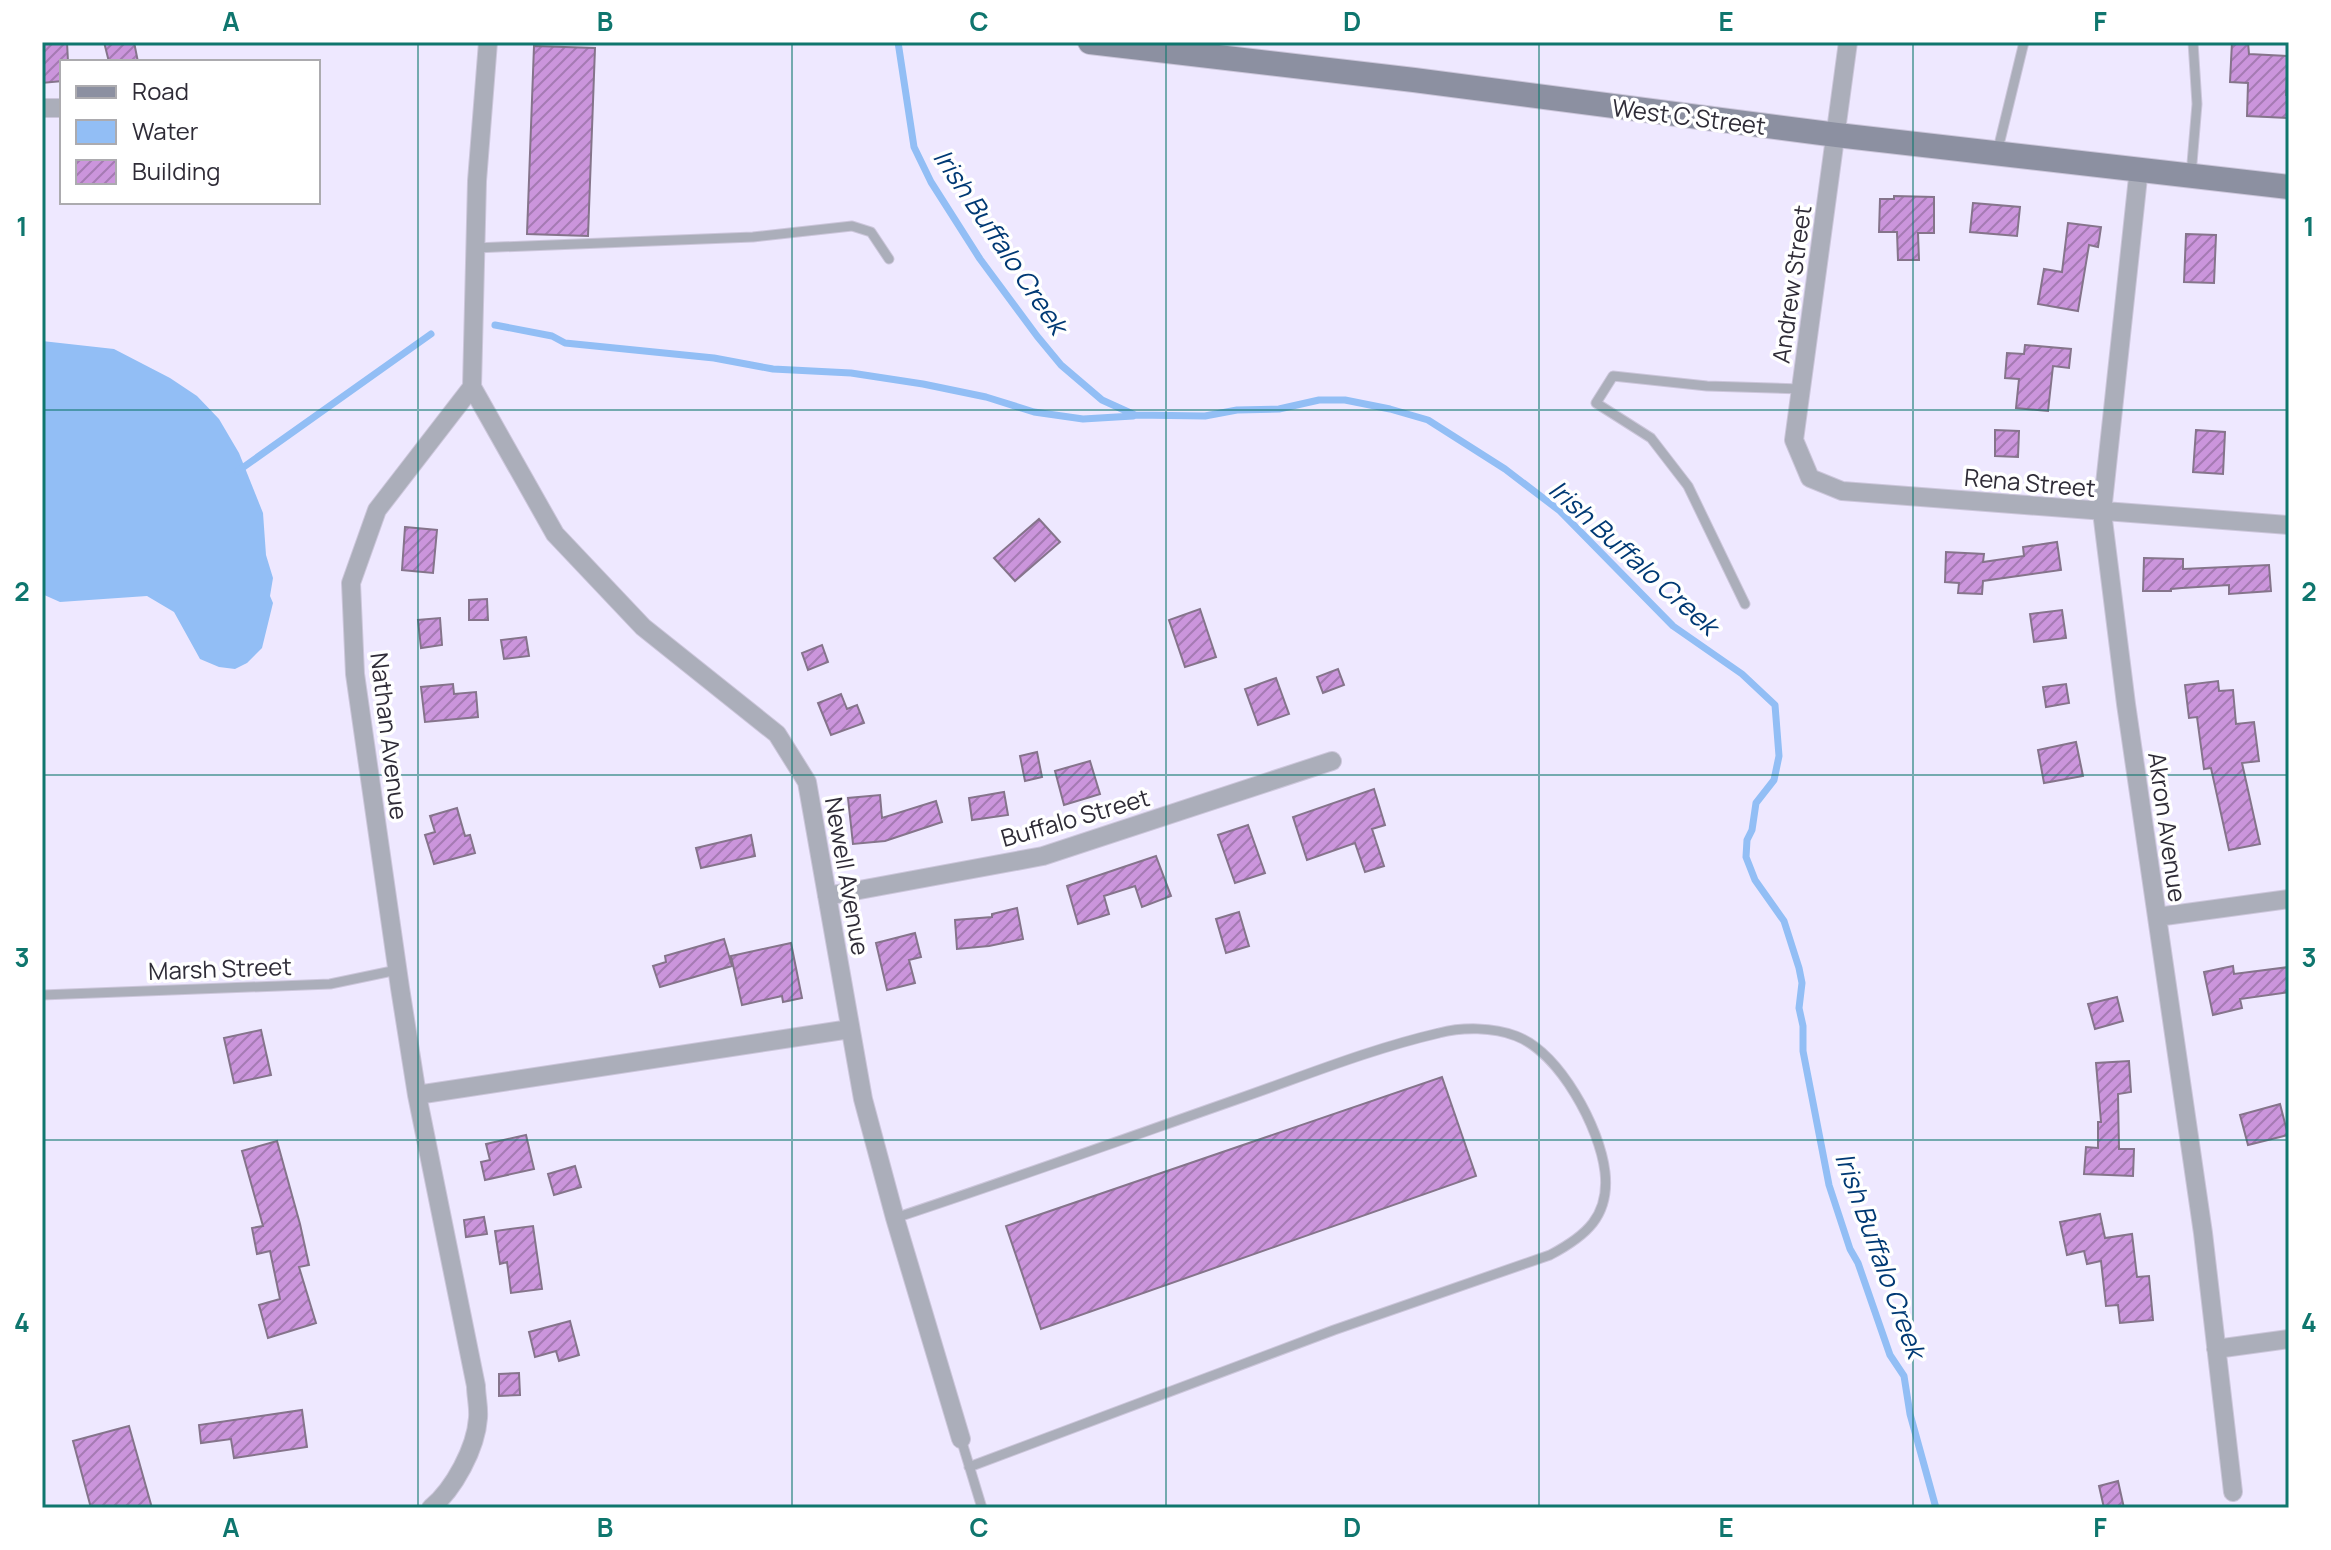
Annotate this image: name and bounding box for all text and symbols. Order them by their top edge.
text: A [222,3,240,39]
text: B [597,3,613,39]
text: C [969,3,989,39]
text: D [1343,3,1361,39]
text: E [1718,3,1734,39]
text: F [2093,3,2107,39]
legend [60,60,320,204]
text: Road [132,74,189,107]
street label: West C Street [1610,90,1768,142]
text: Water [132,114,199,147]
water label: Irish Buffalo Creek [926,141,1079,344]
text: Building [132,154,220,187]
street label: Andrew Street [1764,203,1818,365]
text: 1 [16,208,28,244]
text: 1 [2303,208,2315,244]
street label: Rena Street [1963,460,2097,504]
water label: Irish Buffalo Creek [1542,471,1729,645]
text: 2 [14,573,30,609]
text: 2 [2301,573,2317,609]
street label: Nathan Avenue [363,651,417,821]
street label: Akron Avenue [2141,750,2195,904]
street label: Buffalo Street [997,780,1153,854]
street label: Newell Avenue [818,794,878,958]
text: 3 [14,939,30,975]
text: 3 [2301,939,2317,975]
street label: Marsh Street [148,949,292,987]
water label: Irish Buffalo Creek [1827,1147,1936,1367]
text: 4 [14,1304,30,1340]
text: 4 [2301,1304,2317,1340]
text: A [222,1509,240,1545]
text: B [597,1509,613,1545]
text: C [969,1509,989,1545]
text: D [1343,1509,1361,1545]
text: E [1718,1509,1734,1545]
text: F [2093,1509,2107,1545]

